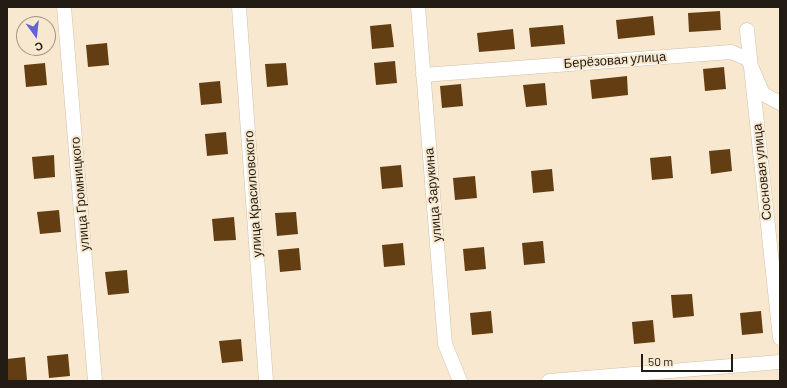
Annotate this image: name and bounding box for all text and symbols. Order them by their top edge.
north arrow [16,16,56,56]
text: С [33,40,45,54]
street label: Берёзовая улица [563,49,667,71]
street label: Сосновая улица [749,123,775,221]
street label: улица Красиловского [241,130,265,258]
street label: улица Громницкого [67,136,93,252]
street label: улица Зарукина [421,147,445,243]
scale bar [643,346,735,372]
text: 50 m [648,354,673,368]

